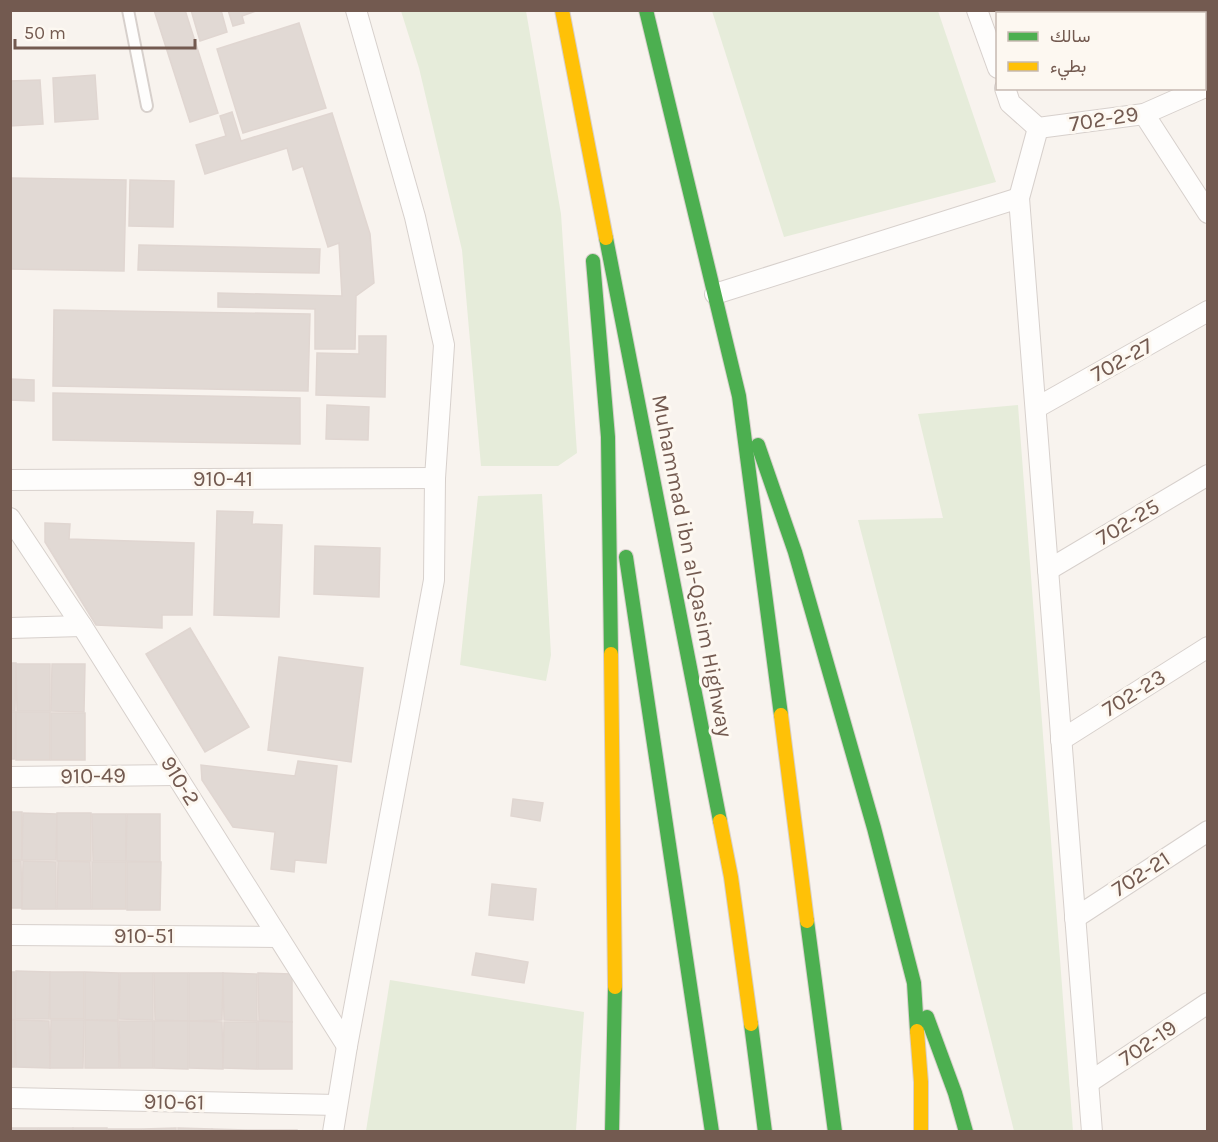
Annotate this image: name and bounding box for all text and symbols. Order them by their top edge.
scale bar [15,12,195,50]
legend [996,12,1206,90]
text: 50 m [24,22,66,44]
text: سالك [1050,25,1090,47]
text: بطيء [1050,55,1086,81]
street label: 702-29 [1068,101,1140,137]
street label: 702-27 [1086,332,1158,388]
street label: Muhammad ibn al-Qasim Highway [646,392,738,740]
street label: 910-41 [193,466,253,492]
street label: 702-25 [1092,493,1164,551]
street label: 702-23 [1098,664,1170,722]
street label: 910-2 [155,751,205,811]
street label: 910-49 [60,762,126,790]
street label: 702-21 [1107,846,1175,902]
street label: 910-51 [114,923,174,949]
street label: 702-19 [1114,1014,1182,1072]
street label: 910-61 [143,1088,205,1116]

